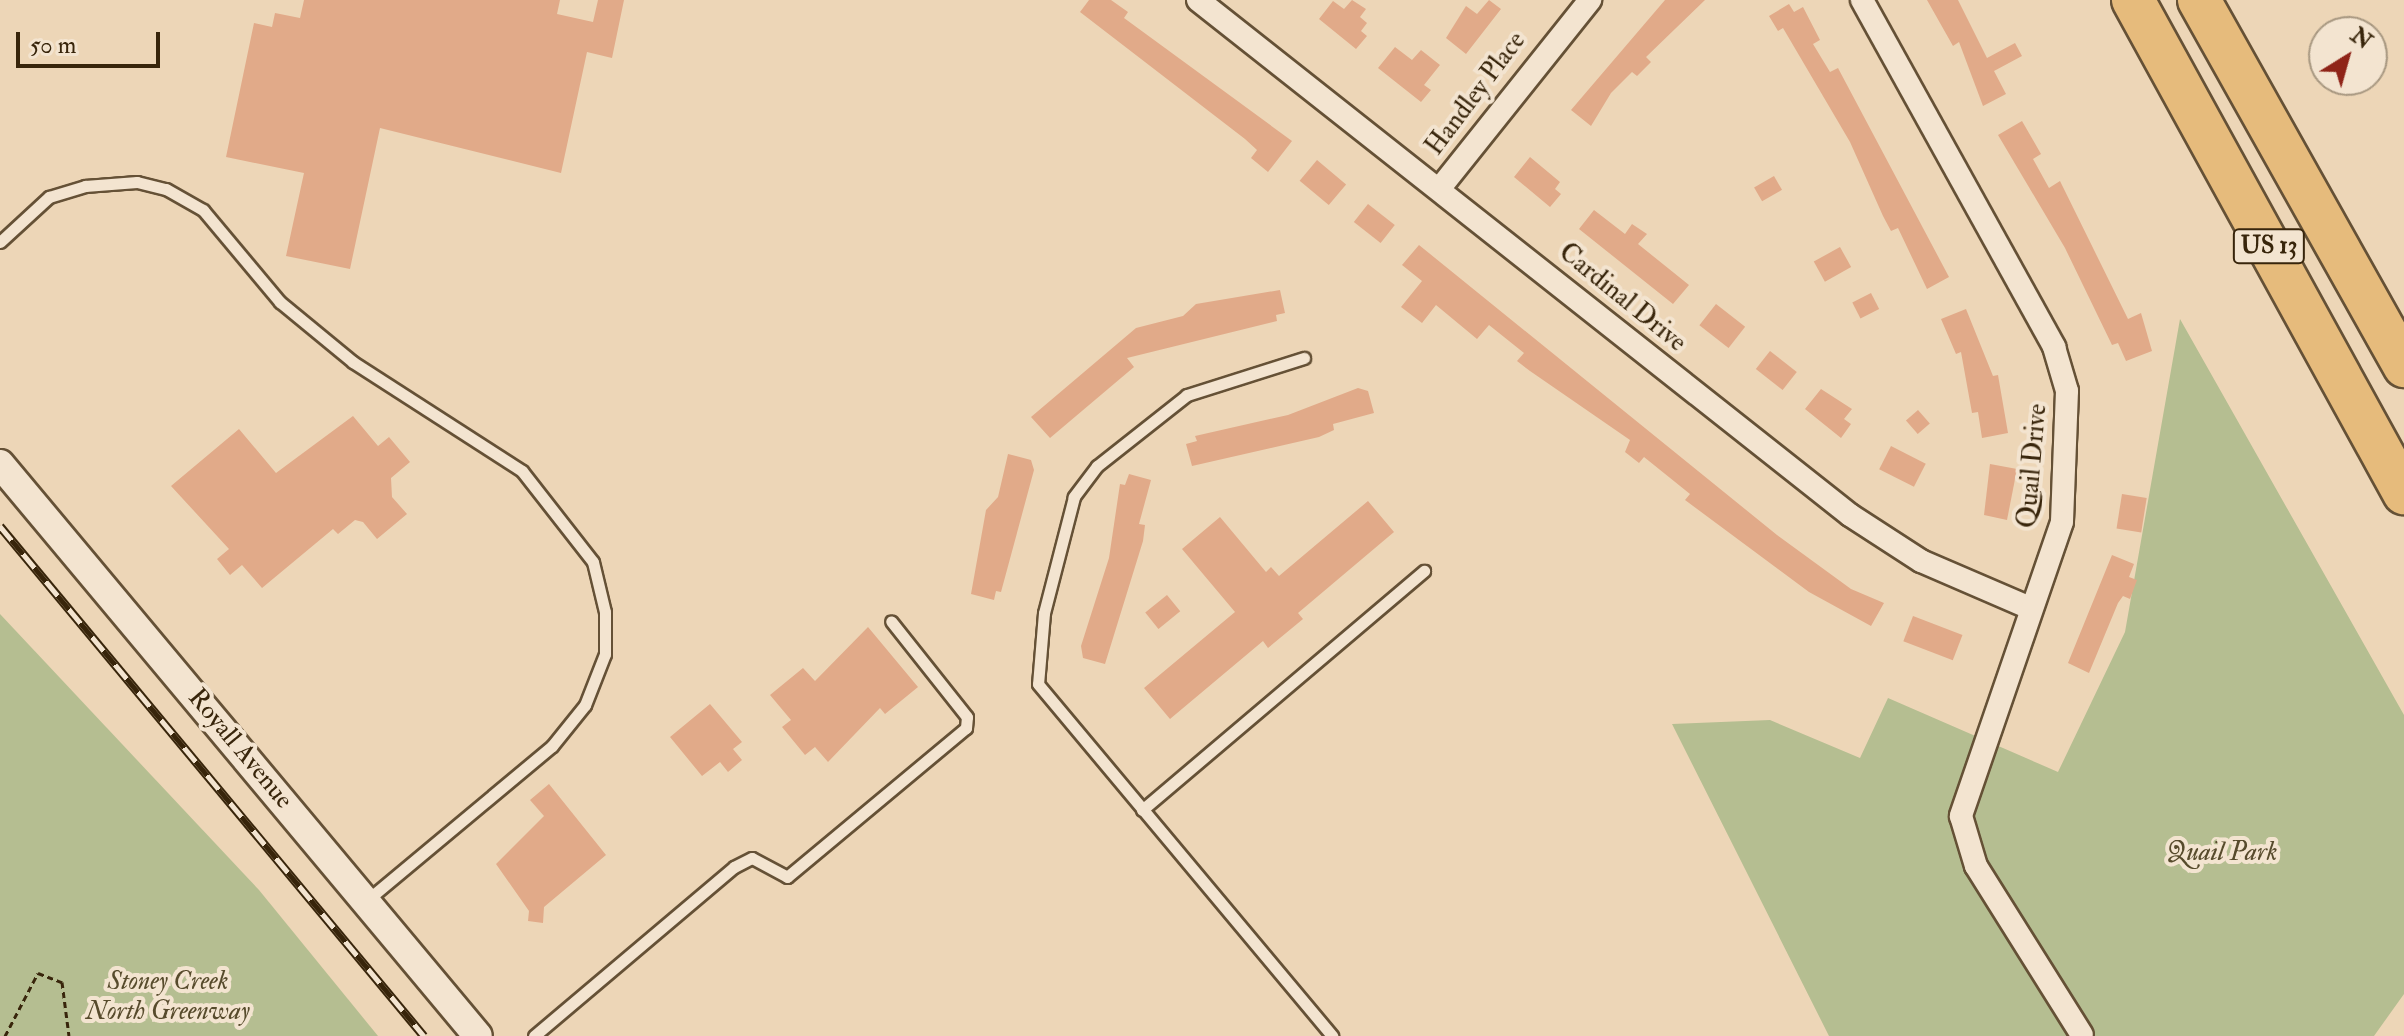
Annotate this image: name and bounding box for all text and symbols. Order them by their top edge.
scale bar [20,16,164,66]
north arrow [2308,16,2388,96]
text: N [2345,21,2378,56]
street label: Handley Place [1419,26,1533,162]
text: 50 m [30,30,76,61]
road number: US 13 [2231,226,2307,266]
street label: Cardinal Drive [1552,237,1692,359]
street label: Quail Drive [2012,403,2054,529]
street label: Royall Avenue [181,683,299,815]
park label: Quail Park [2167,837,2277,869]
park label: Stoney Creek North Greenway [86,966,250,1028]

